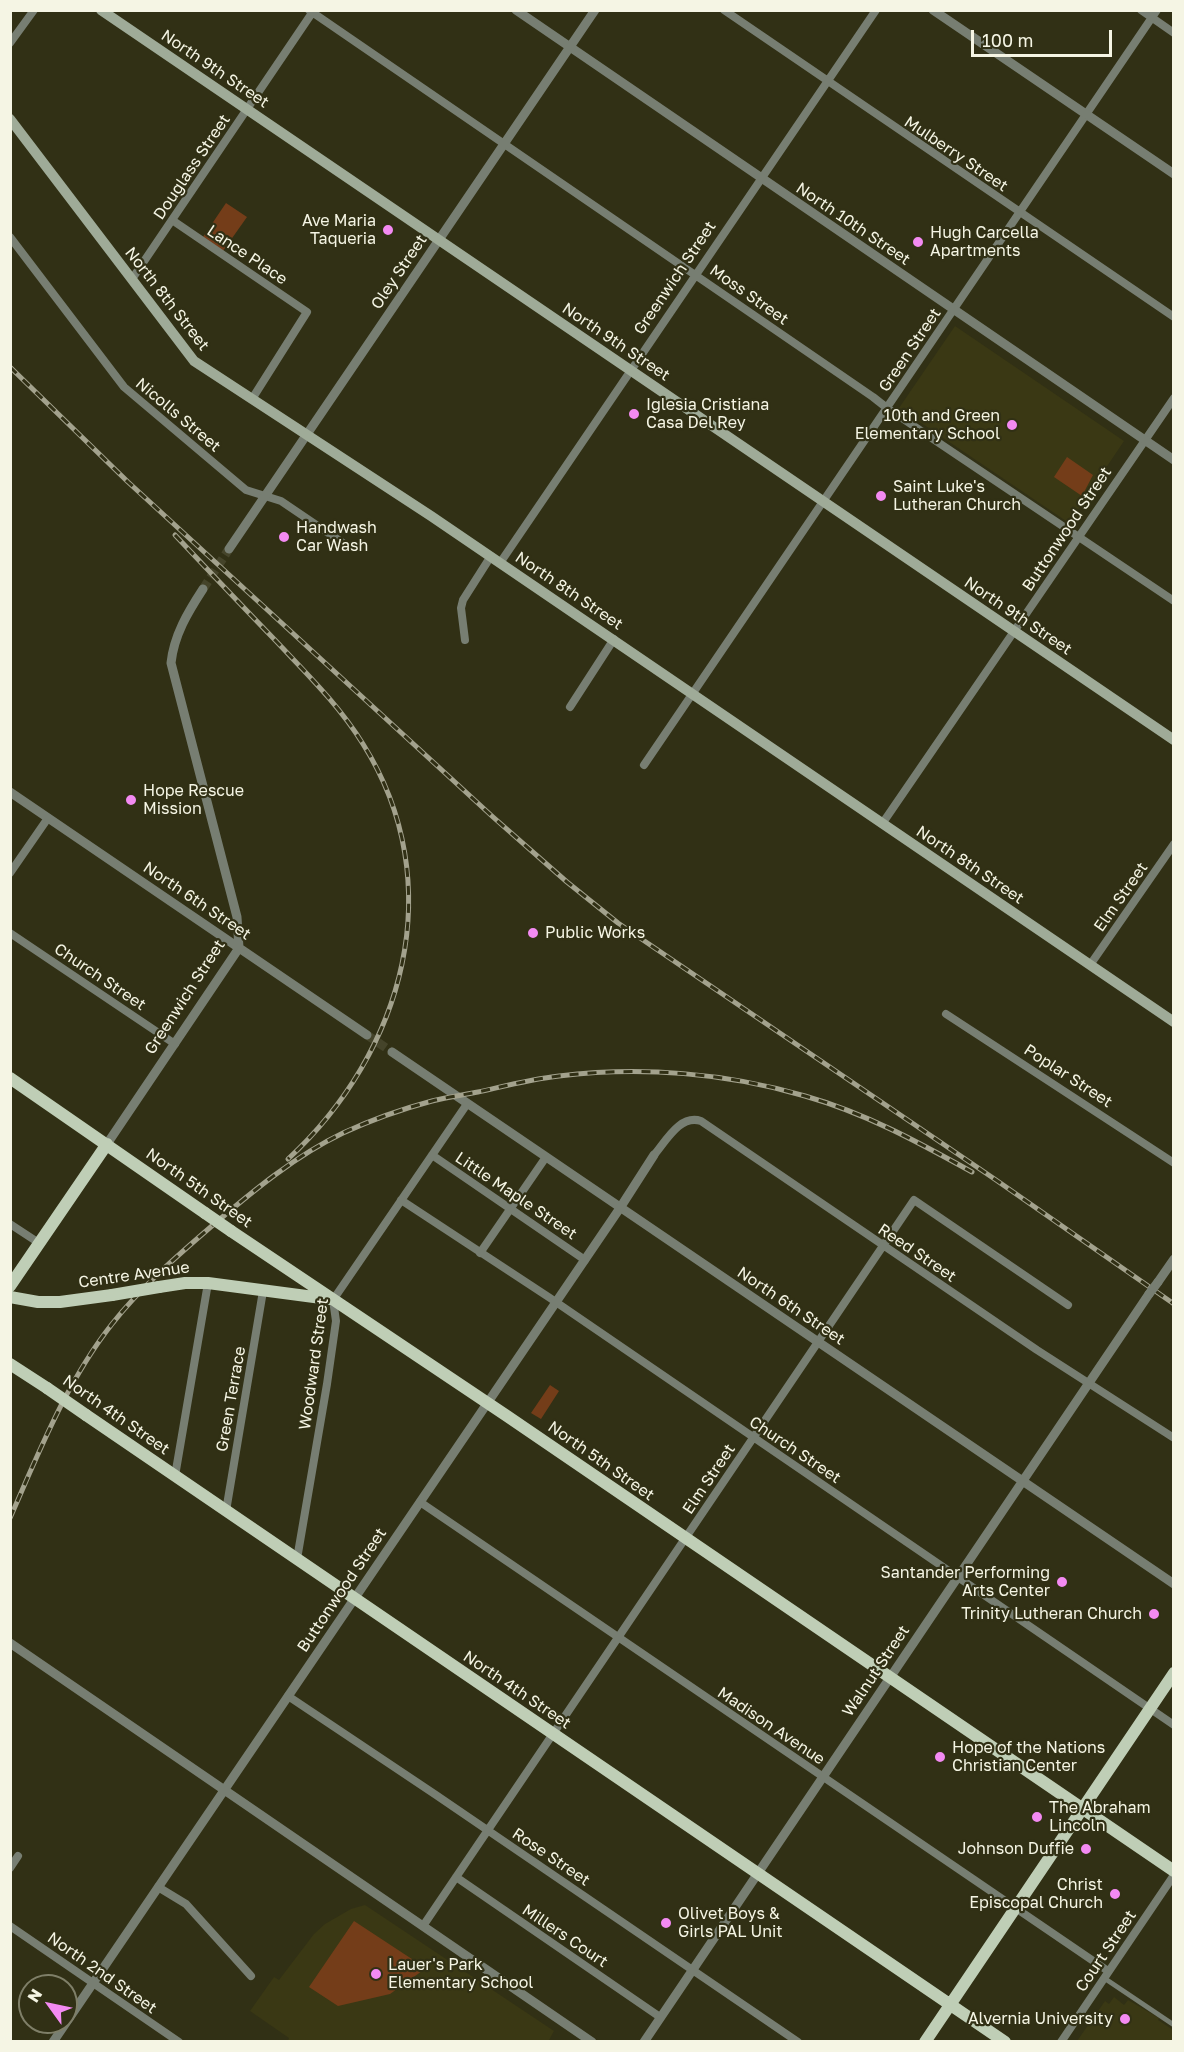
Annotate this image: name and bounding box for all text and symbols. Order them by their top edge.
scale bar [974,18,1115,56]
street label: North 9th Street [157,26,273,112]
text: 100 m [982,29,1033,51]
street label: Douglass Street [150,111,234,223]
street label: Mulberry Street [900,112,1012,196]
street label: North 10th Street [792,179,914,269]
place label: Ave Maria Taqueria [302,211,376,249]
street label: Greenwich Street [630,218,720,338]
street label: Lance Place [203,221,291,289]
marker: Ave Maria Taqueria [381,223,395,237]
place label: Hugh Carcella Apartments [930,223,1039,261]
street label: Oley Street [367,231,431,313]
marker: Hugh Carcella Apartments [911,235,925,249]
street label: North 8th Street [121,243,213,355]
street label: Moss Street [706,261,792,329]
street label: North 9th Street [558,299,674,385]
street label: Green Street [875,304,945,396]
street label: Nicolls Street [132,374,224,456]
place label: Iglesia Cristiana Casa Del Rey [646,395,769,433]
place label: 10th and Green Elementary School [855,406,1000,444]
marker: Iglesia Cristiana Casa Del Rey [627,407,641,421]
marker: 10th and Green Elementary School [1005,418,1019,432]
street label: Buttonwood Street [1018,463,1116,595]
place label: Saint Luke's Lutheran Church [893,477,1021,515]
marker: Saint Luke's Lutheran Church [874,489,888,503]
place label: Handwash Car Wash [296,518,377,556]
marker: Handwash Car Wash [277,530,291,544]
street label: North 8th Street [511,548,627,634]
street label: North 9th Street [960,573,1076,659]
place label: Hope Rescue Mission [143,781,244,819]
marker: Hope Rescue Mission [124,793,138,807]
street label: North 8th Street [912,822,1028,908]
street label: North 6th Street [139,858,255,944]
street label: Elm Street [1090,859,1152,935]
place label: Public Works [545,923,645,943]
marker: Public Works [526,926,540,940]
street label: Greenwich Street [141,936,229,1058]
street label: Church Street [51,939,149,1015]
street label: Poplar Street [1020,1040,1116,1112]
street label: North 5th Street [142,1144,256,1232]
street label: Little Maple Street [452,1148,580,1244]
street label: Reed Street [874,1220,960,1286]
street label: Centre Avenue [77,1258,191,1292]
street label: North 6th Street [733,1263,849,1349]
street label: Woodward Street [295,1297,333,1431]
street label: Green Terrace [212,1345,250,1453]
street label: North 4th Street [59,1371,173,1459]
street label: Church Street [746,1412,844,1488]
street label: North 5th Street [544,1417,658,1505]
street label: Elm Street [679,1440,739,1518]
street label: Buttonwood Street [293,1524,391,1656]
place label: Santander Performing Arts Center [881,1563,1050,1601]
marker: Santander Performing Arts Center [1055,1575,1069,1589]
place label: Trinity Lutheran Church [961,1604,1142,1624]
marker: Trinity Lutheran Church [1147,1607,1161,1621]
street label: Walnut Street [838,1622,914,1720]
street label: North 4th Street [459,1647,575,1733]
street label: Madison Avenue [714,1683,828,1769]
place label: Hope of the Nations Christian Center [952,1738,1105,1776]
marker: Hope of the Nations Christian Center [933,1750,947,1764]
place label: The Abraham Lincoln [1049,1798,1151,1836]
marker: The Abraham Lincoln [1030,1810,1044,1824]
street label: Rose Street [509,1824,593,1890]
place label: Johnson Duffie [958,1839,1074,1859]
marker: Johnson Duffie [1079,1842,1093,1856]
place label: Christ Episcopal Church [969,1875,1103,1913]
marker: Christ Episcopal Church [1108,1887,1122,1901]
street label: Millers Court [518,1900,612,1972]
place label: Olivet Boys & Girls PAL Unit [678,1904,783,1942]
street label: Court Street [1072,1906,1140,1996]
marker: Olivet Boys & Girls PAL Unit [659,1916,673,1930]
street label: North 2nd Street [44,1928,160,2018]
place label: Lauer's Park Elementary School [388,1955,533,1993]
marker: Lauer's Park Elementary School [369,1967,383,1981]
north arrow [18,1974,78,2034]
text: N [23,1985,46,2006]
place label: Alvernia University [968,2009,1113,2029]
marker: Alvernia University [1118,2012,1132,2026]

